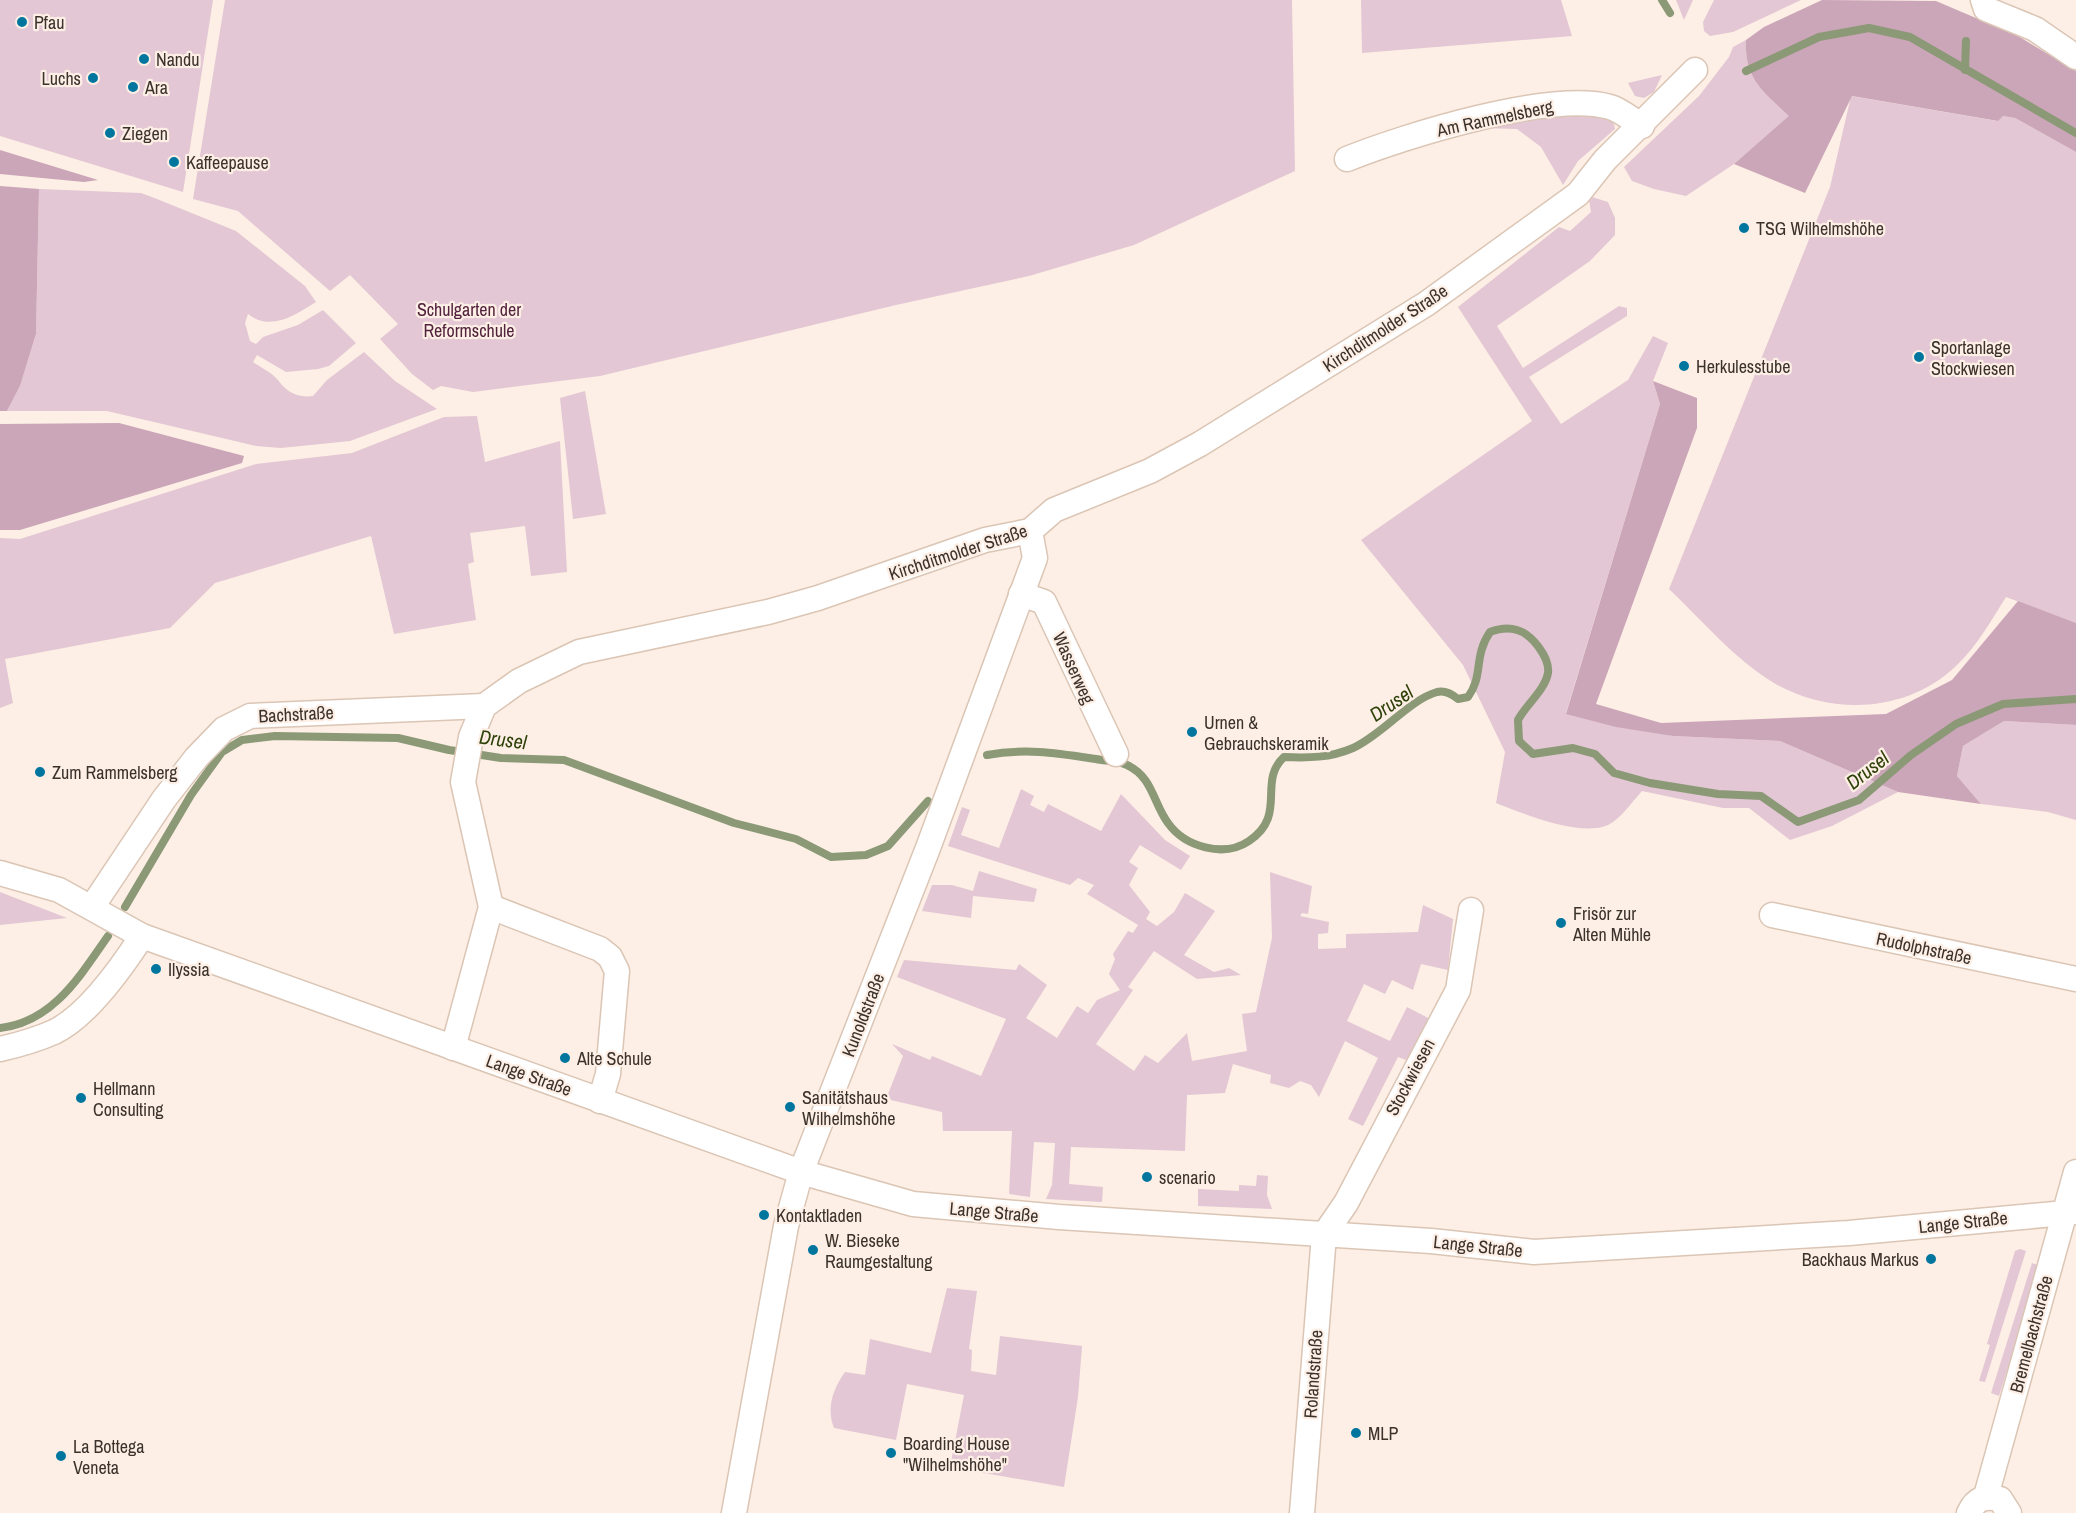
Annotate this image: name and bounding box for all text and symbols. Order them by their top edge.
place label: Pfau [34,10,64,35]
marker: Pfau [15,15,29,29]
place label: Nandu [156,47,200,72]
marker: Nandu [137,52,151,66]
place label: Luchs [42,66,81,91]
marker: Luchs [86,71,100,85]
place label: Ara [144,75,168,100]
marker: Ara [126,80,140,94]
street label: Am Rammelsberg [1434,93,1556,143]
place label: Ziegen [122,121,168,146]
marker: Ziegen [103,126,117,140]
place label: Kaffeepause [186,150,269,175]
marker: Kaffeepause [167,155,181,169]
place label: TSG Wilhelmshöhe [1756,216,1884,241]
marker: TSG Wilhelmshöhe [1737,221,1751,235]
street label: Kirchditmolder Straße [1318,278,1452,378]
park label: Schulgarten der Reformschule [417,297,521,343]
place label: Sportanlage Stockwiesen [1931,335,2015,381]
marker: Sportanlage Stockwiesen [1912,350,1926,364]
place label: Herkulesstube [1696,354,1790,379]
marker: Herkulesstube [1677,359,1691,373]
street label: Kirchditmolder Straße [885,518,1031,586]
street label: Wasserweg [1047,628,1101,709]
water label: Drusel [1364,678,1418,727]
street label: Bachstraße [258,700,334,728]
place label: Urnen & Gebrauchskeramik [1204,710,1329,756]
water label: Drusel [478,723,529,755]
marker: Urnen & Gebrauchskeramik [1185,725,1199,739]
water label: Drusel [1840,745,1894,795]
place label: Zum Rammelsberg [52,760,178,785]
marker: Zum Rammelsberg [33,765,47,779]
place label: Frisör zur Alten Mühle [1572,901,1651,947]
marker: Frisör zur Alten Mühle [1554,916,1568,930]
street label: Rudolphstraße [1874,926,1974,970]
place label: Ilyssia [168,957,210,982]
marker: Ilyssia [149,962,163,976]
street label: Kunoldstraße [836,970,890,1060]
street label: Stockwiesen [1379,1034,1441,1120]
place label: Alte Schule [576,1046,652,1071]
street label: Lange Straße [483,1048,575,1102]
marker: Alte Schule [558,1051,572,1065]
place label: Hellmann Consulting [93,1076,164,1122]
place label: Sanitätshaus Wilhelmshöhe [802,1085,896,1131]
marker: Hellmann Consulting [74,1091,88,1105]
marker: Sanitätshaus Wilhelmshöhe [783,1100,797,1114]
place label: scenario [1159,1165,1216,1190]
marker: scenario [1140,1170,1154,1184]
street label: Lange Straße [948,1196,1040,1228]
place label: Kontaktladen [776,1203,862,1228]
street label: Lange Straße [1917,1205,2009,1239]
marker: Kontaktladen [757,1208,771,1222]
place label: W. Bieseke Raumgestaltung [825,1228,933,1274]
street label: Lange Straße [1432,1229,1524,1263]
marker: W. Bieseke Raumgestaltung [806,1243,820,1257]
place label: Backhaus Markus [1802,1247,1919,1272]
marker: Backhaus Markus [1924,1252,1938,1266]
street label: Bremelbachstraße [2003,1273,2059,1395]
street label: Rolandstraße [1297,1329,1329,1419]
place label: MLP [1368,1421,1399,1446]
marker: MLP [1349,1426,1363,1440]
place label: Boarding House "Wilhelmshöhe" [903,1431,1010,1477]
place label: La Bottega Veneta [73,1434,144,1480]
marker: Boarding House "Wilhelmshöhe" [884,1446,898,1460]
marker: La Bottega Veneta [54,1449,68,1463]

